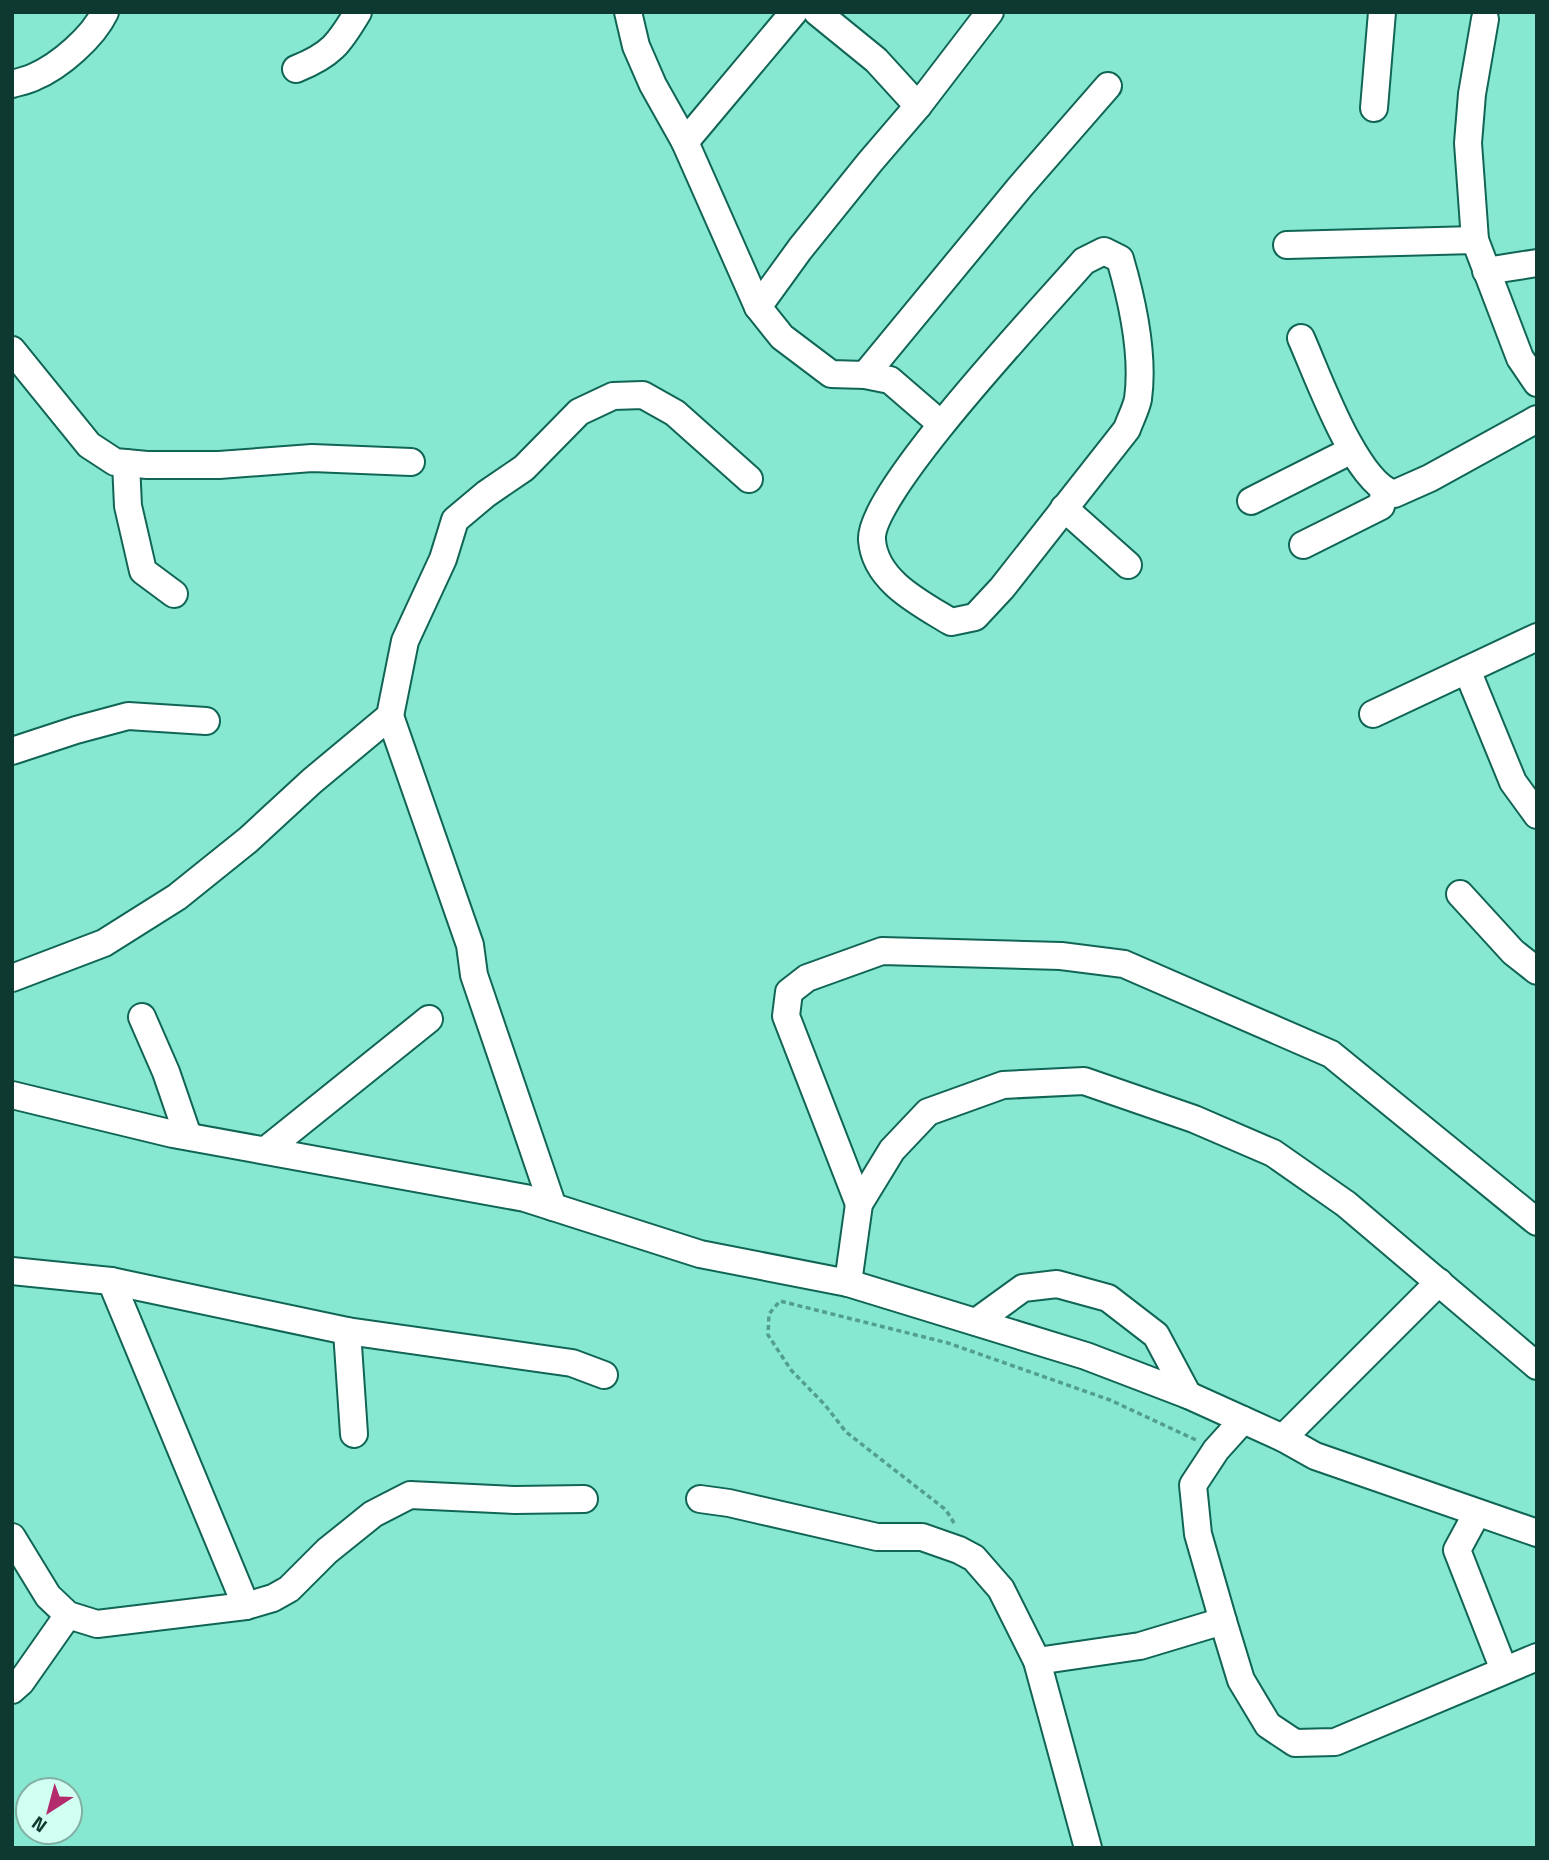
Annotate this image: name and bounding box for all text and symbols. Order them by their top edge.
north arrow [14,1776,84,1846]
text: N [25,1810,53,1841]

